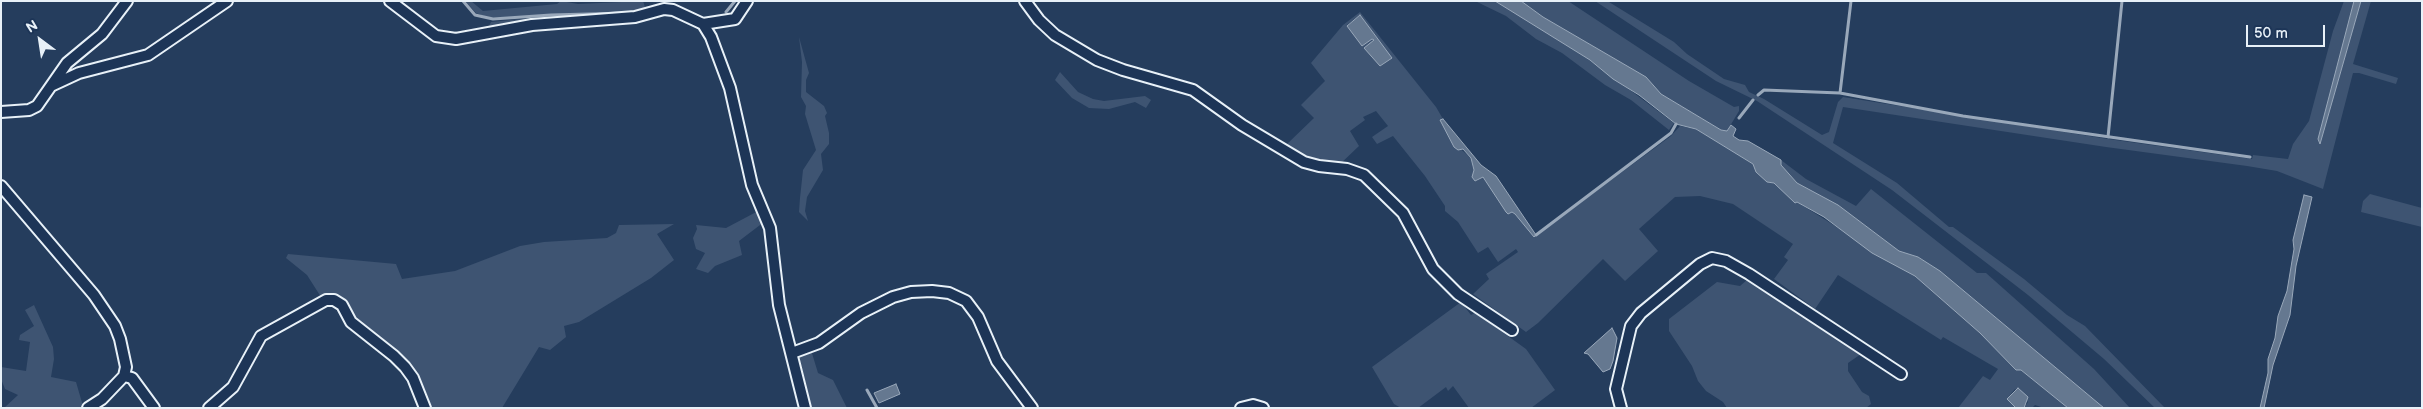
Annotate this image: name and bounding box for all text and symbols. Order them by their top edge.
north arrow [15,15,65,65]
scale bar [2248,15,2327,47]
text: N [23,17,41,37]
text: 50 m [2254,24,2288,43]

